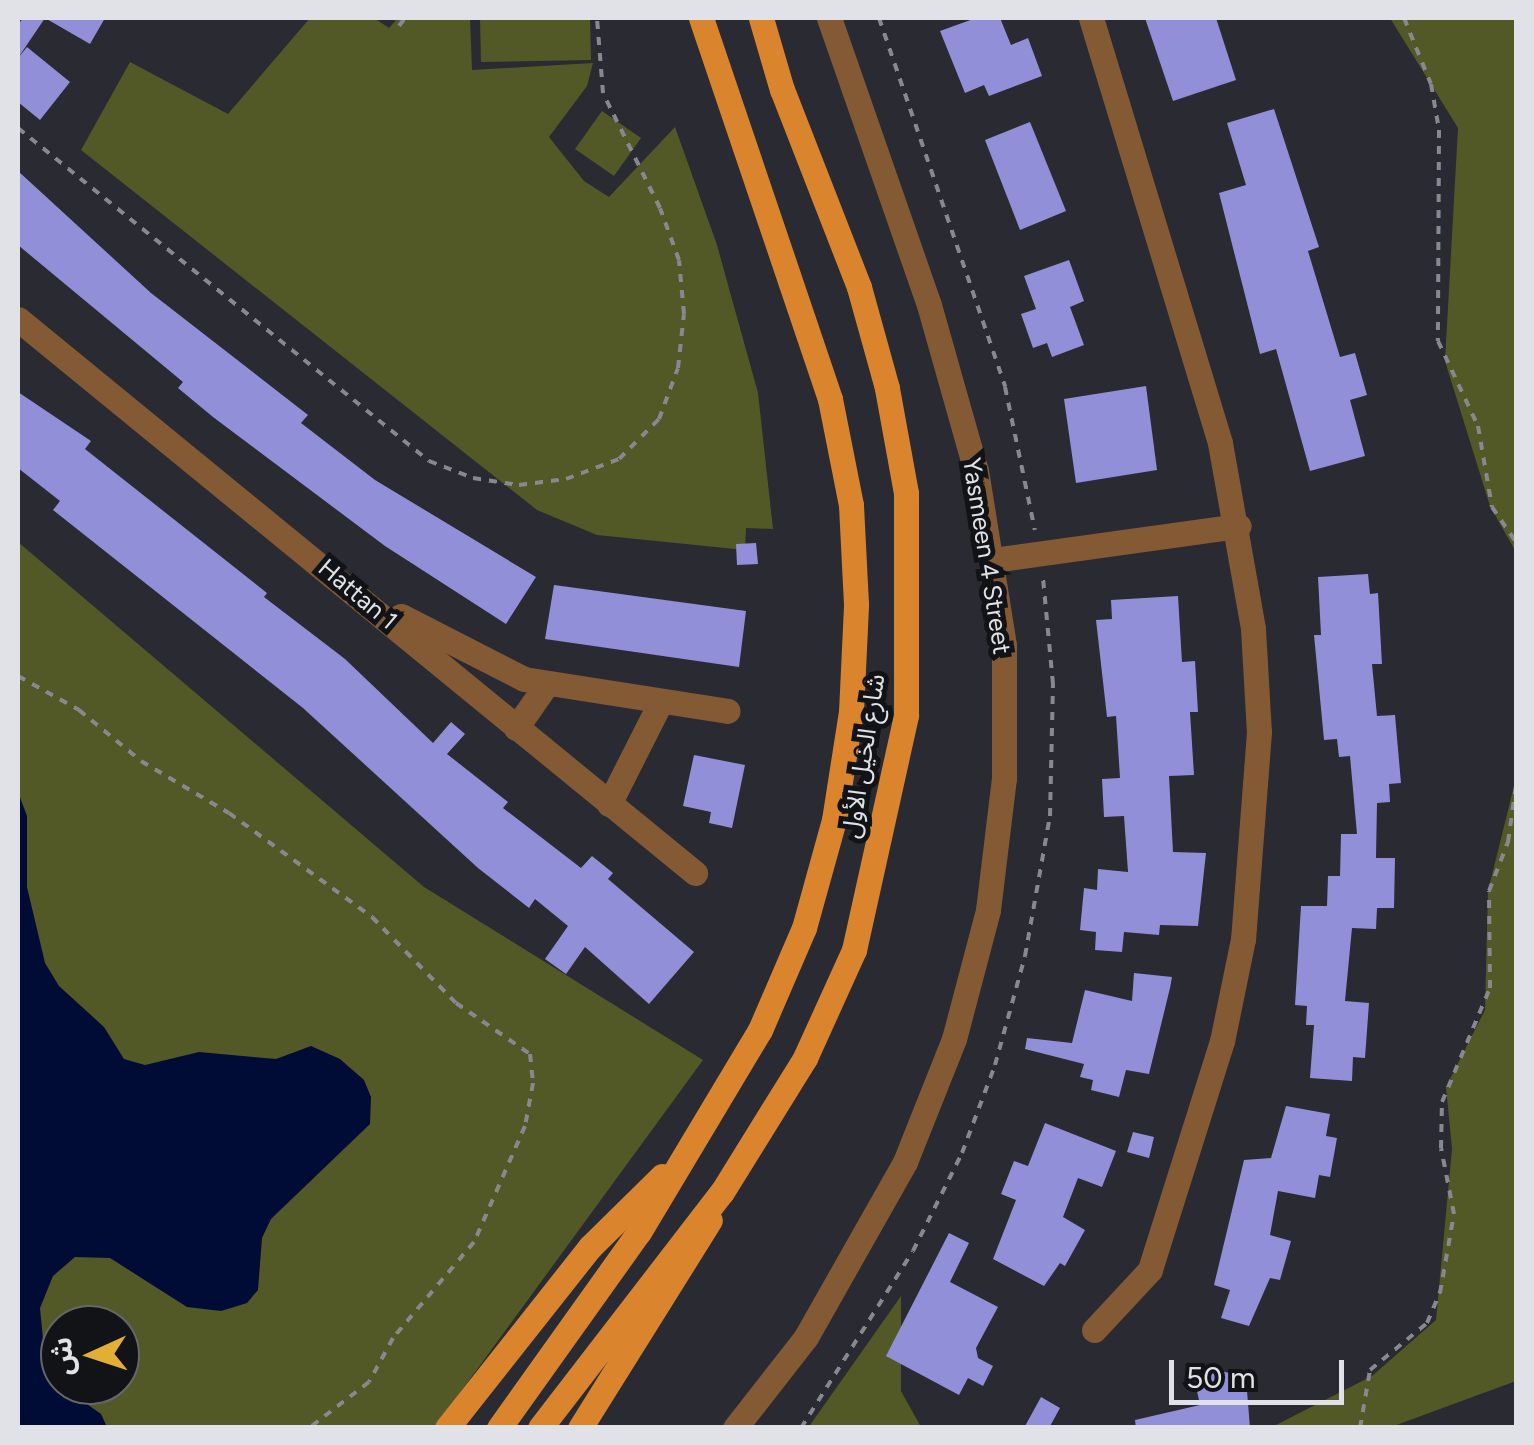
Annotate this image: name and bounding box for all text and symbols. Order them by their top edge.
street label: Yasmeen 4 Street [957,456,1017,656]
street label: Hattan 1 [313,552,403,636]
street label: شارع الخيل الأول [835,672,891,840]
north arrow [40,1305,140,1405]
text: ش [44,1336,80,1377]
scale bar [1174,1340,1349,1402]
text: 50 m [1186,1359,1255,1396]

